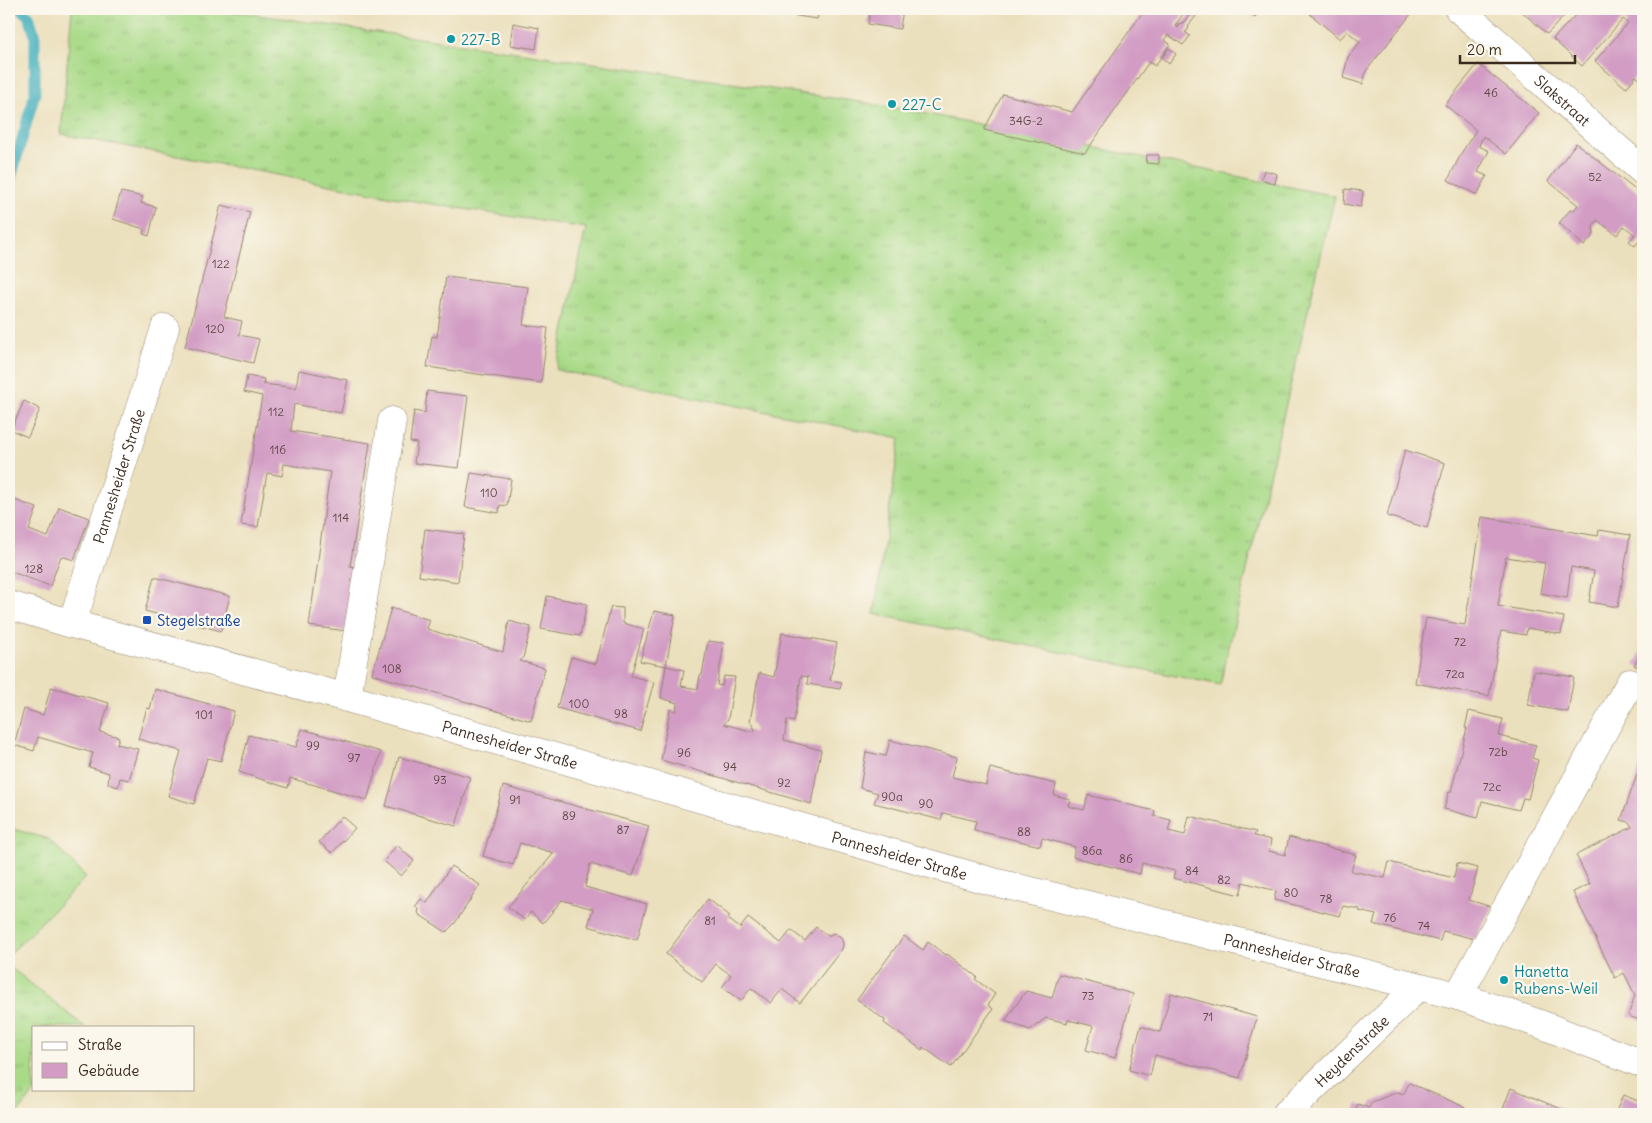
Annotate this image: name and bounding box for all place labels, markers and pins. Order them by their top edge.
place label: 227-B [461,30,501,49]
marker: 227-B [445,33,457,45]
place label: 227-C [902,95,942,114]
marker: 227-C [886,98,898,110]
place label: Stegelstraße [157,611,241,630]
marker: Stegelstraße [141,614,153,626]
place label: Hanetta Rubens-Weil [1514,962,1598,998]
marker: Hanetta Rubens-Weil [1498,974,1510,986]

